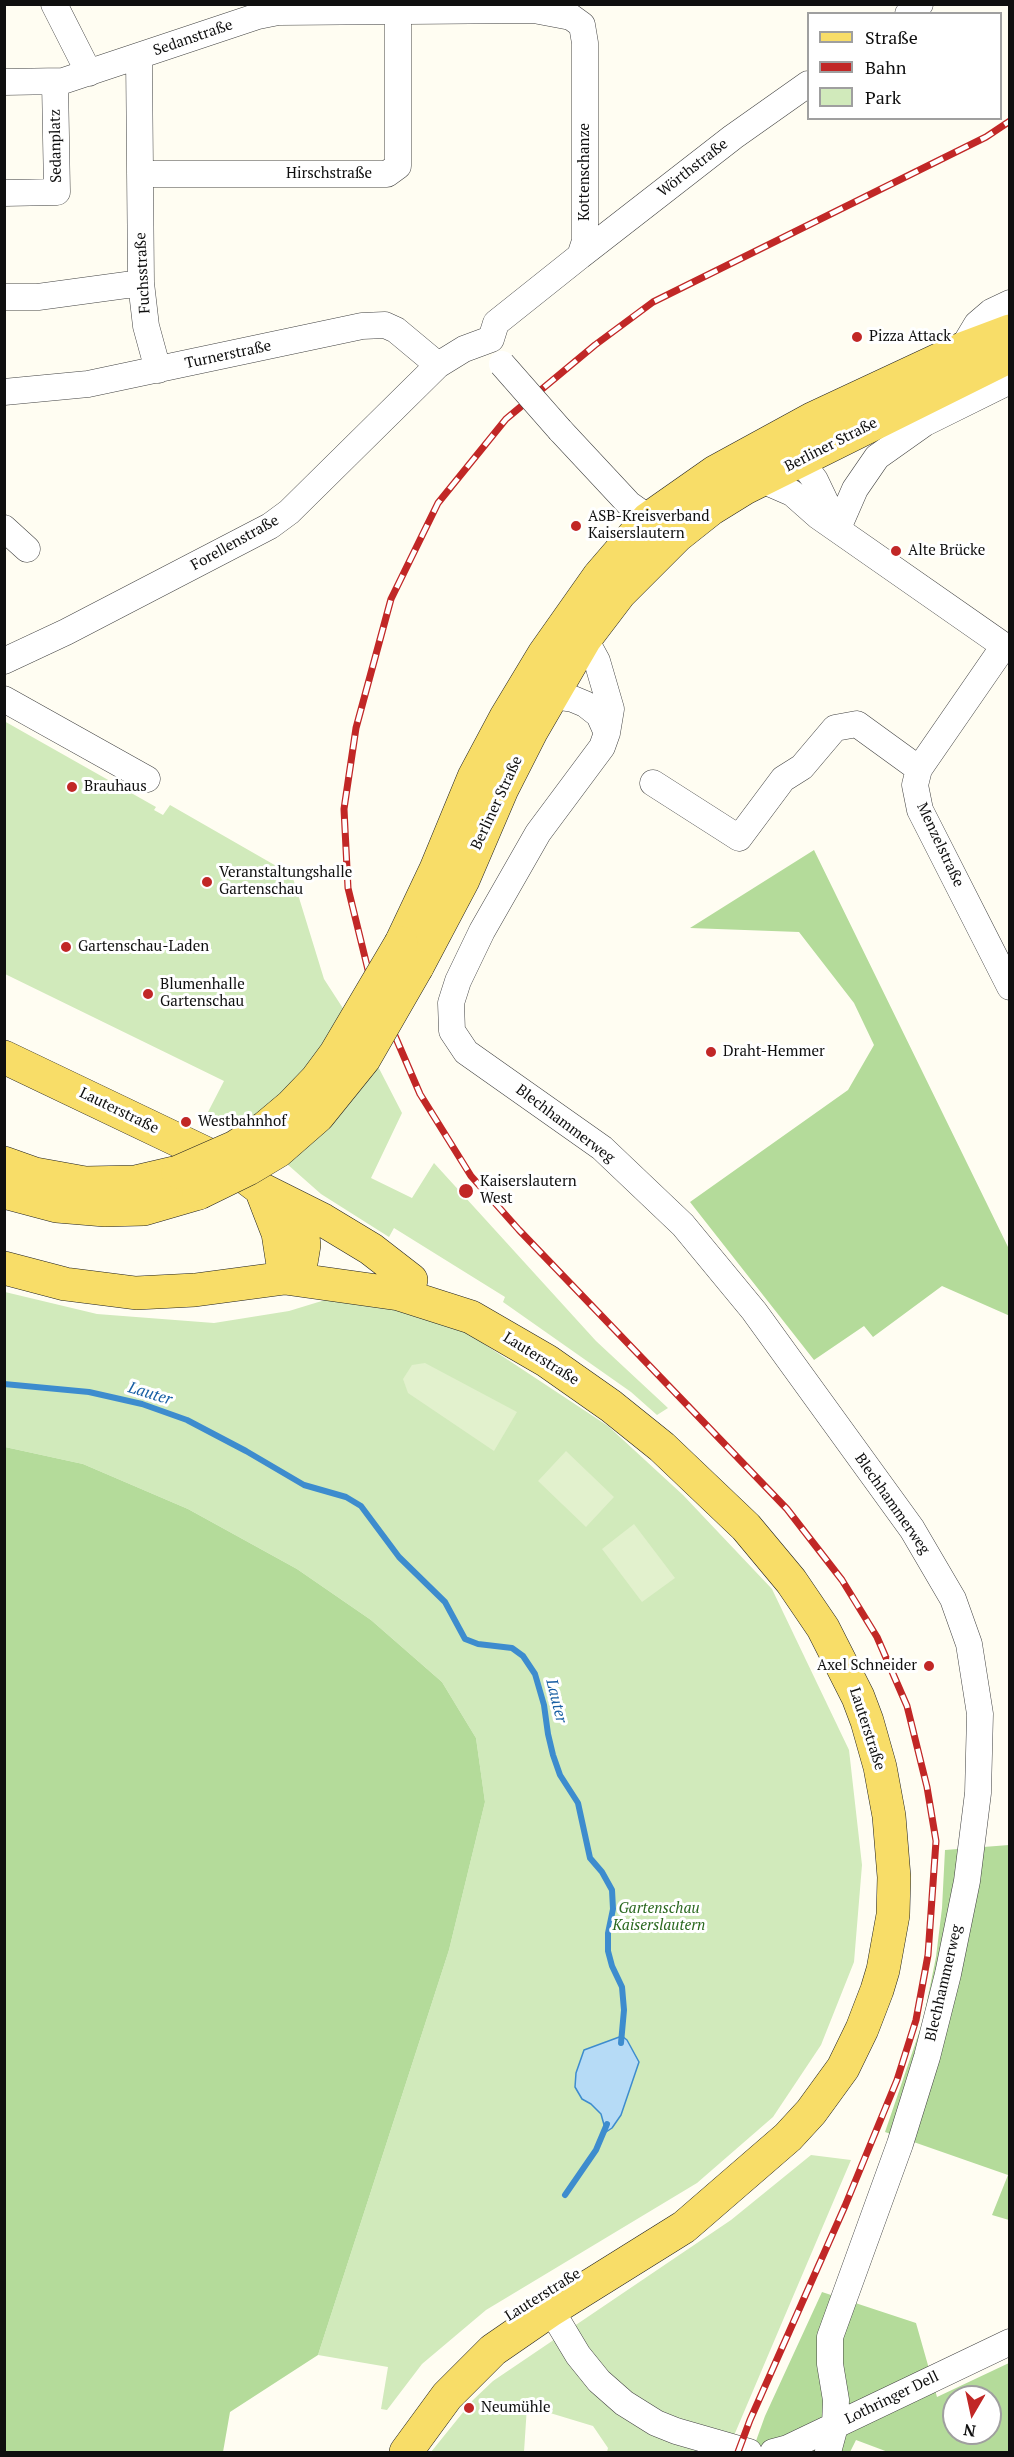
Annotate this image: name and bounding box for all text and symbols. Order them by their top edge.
legend [807,12,1002,120]
street label: Sedanstraße [151,16,235,60]
text: Straße [865,25,918,49]
text: Bahn [865,55,906,79]
text: Park [865,85,901,109]
street label: Sedanplatz [46,109,66,183]
street label: Kottenschanze [576,123,594,221]
street label: Wörthstraße [654,135,732,201]
street label: Hirschstraße [286,165,372,183]
street label: Fuchsstraße [132,232,154,314]
place label: Pizza Attack [869,328,951,346]
marker: Pizza Attack [850,330,864,344]
street label: Turnerstraße [183,337,273,373]
street label: Berliner Straße [782,414,880,476]
place label: ASB-Kreisverband Kaiserslautern [588,508,710,543]
street label: Forellenstraße [188,511,282,575]
marker: ASB-Kreisverband Kaiserslautern [569,519,583,533]
place label: Alte Brücke [908,542,985,560]
marker: Alte Brücke [889,544,903,558]
street label: Berliner Straße [467,753,527,853]
place label: Brauhaus [84,778,147,796]
marker: Brauhaus [65,780,79,794]
street label: Menzelstraße [913,800,967,890]
place label: Veranstaltungshalle Gartenschau [219,864,352,899]
marker: Veranstaltungshalle Gartenschau [200,875,214,889]
place label: Gartenschau-Laden [78,938,209,956]
marker: Gartenschau-Laden [59,940,73,954]
place label: Blumenhalle Gartenschau [160,976,245,1011]
marker: Blumenhalle Gartenschau [141,987,155,1001]
place label: Draht-Hemmer [723,1043,825,1061]
marker: Draht-Hemmer [704,1045,718,1059]
street label: Blechhammerweg [512,1081,618,1167]
street label: Lauterstraße [76,1084,162,1138]
place label: Westbahnhof [198,1113,286,1131]
marker: Westbahnhof [179,1115,193,1129]
place label: Kaiserslautern West [480,1173,577,1208]
marker: Kaiserslautern West [457,1182,475,1200]
street label: Lauterstraße [500,1329,582,1389]
water label: Lauter [126,1378,174,1410]
street label: Blechhammerweg [851,1450,933,1558]
place label: Axel Schneider [817,1657,917,1675]
marker: Axel Schneider [922,1659,936,1673]
water label: Lauter [541,1677,571,1725]
street label: Lauterstraße [845,1685,889,1773]
park label: Gartenschau Kaiserslautern [613,1900,705,1935]
street label: Blechhammerweg [922,1923,966,2043]
street label: Lauterstraße [502,2265,584,2325]
street label: Lothringer Dell [842,2368,942,2428]
north arrow [942,2385,1002,2445]
place label: Neumühle [481,2399,551,2417]
marker: Neumühle [462,2401,476,2415]
text: N [962,2419,977,2443]

